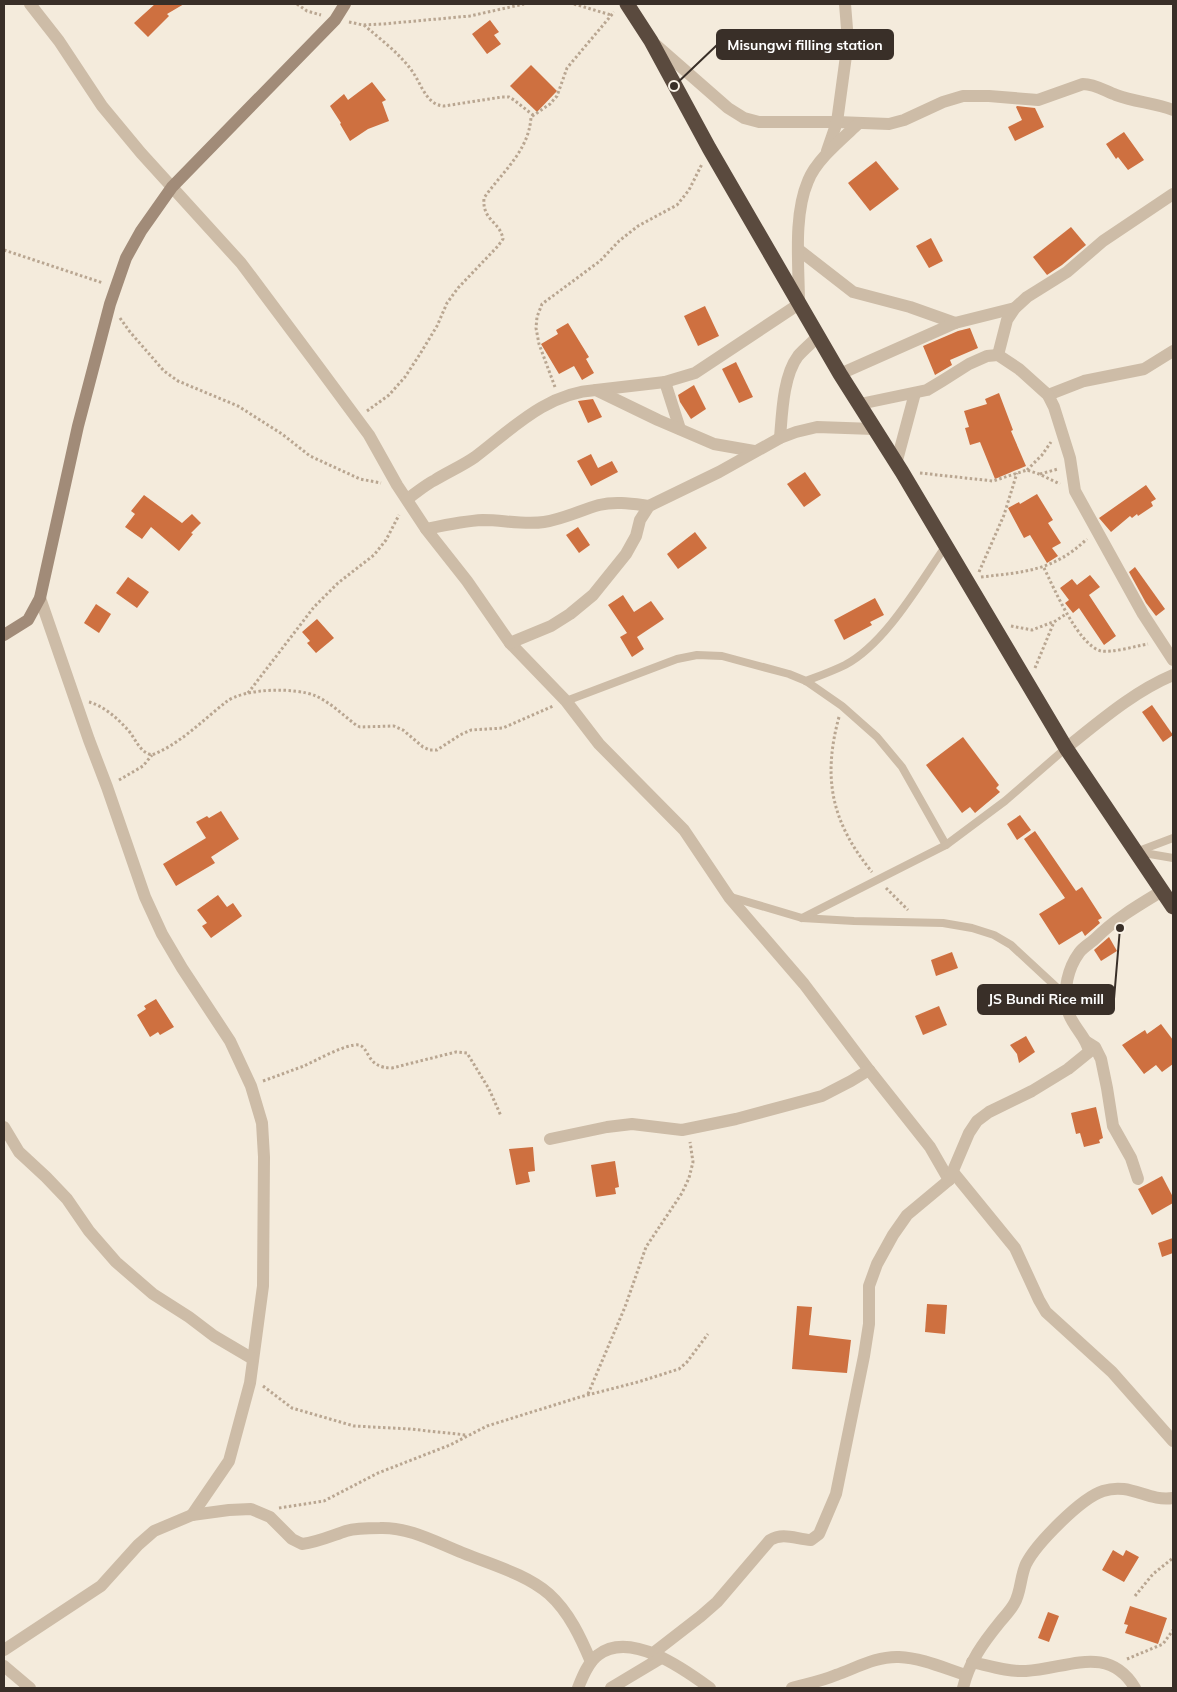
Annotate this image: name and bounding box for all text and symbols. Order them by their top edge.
callout: Misungwi filling station [717,30,893,59]
text: Misungwi filling station [727,36,883,54]
callout: JS Bundi Rice mill [978,985,1114,1014]
text: JS Bundi Rice mill [988,990,1104,1008]

